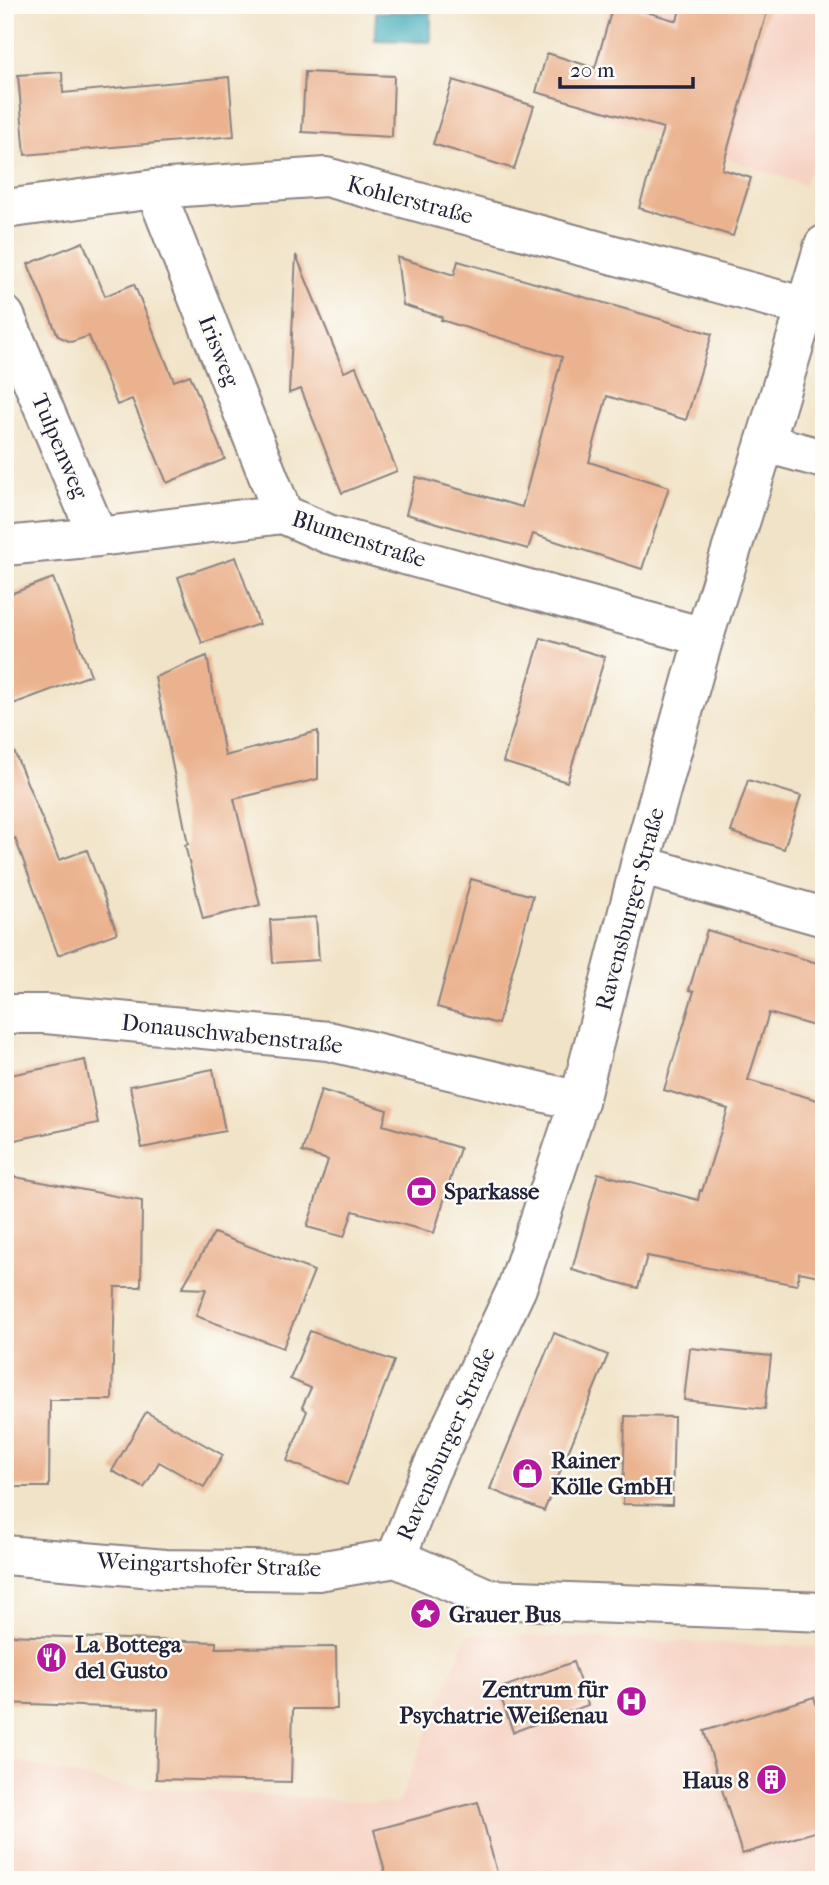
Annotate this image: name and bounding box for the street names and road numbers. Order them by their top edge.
street label: Kohlerstraße [344,170,476,230]
street label: Irisweg [193,311,246,391]
street label: Tulpenweg [26,389,94,503]
street label: Blumenstraße [289,505,429,573]
street label: Ravensburger Straße [590,805,670,1013]
street label: Donauschwabenstraße [120,1009,344,1059]
street label: Ravensburger Straße [391,1343,501,1545]
street label: Weingartshofer Straße [96,1548,321,1582]

